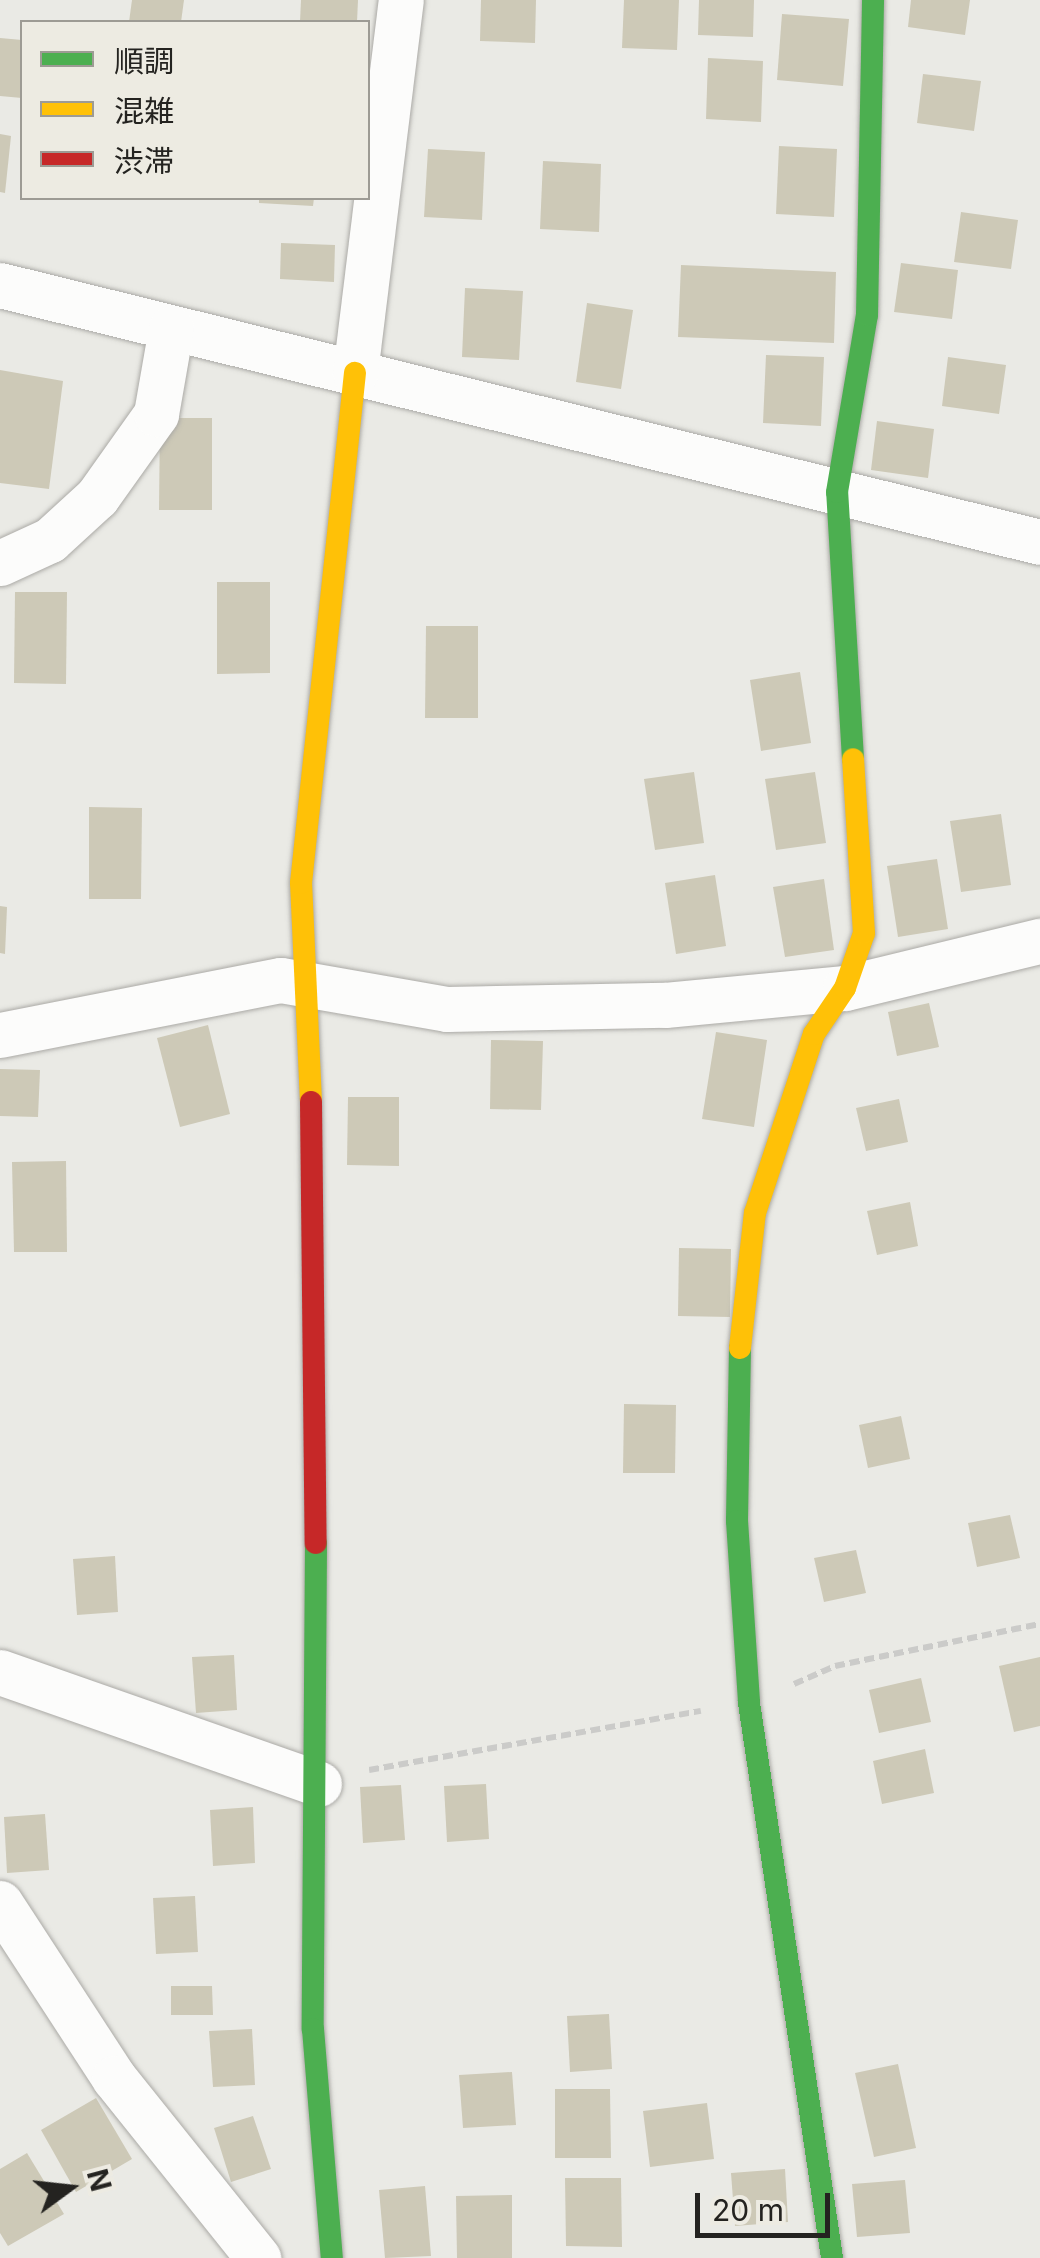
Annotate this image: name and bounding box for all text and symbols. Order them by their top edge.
legend [20,20,370,200]
text: 順調 [114,43,174,79]
text: 混雑 [114,93,174,129]
text: 渋滞 [114,143,174,179]
north arrow [20,2138,120,2238]
text: N [80,2166,118,2195]
scale bar [700,2173,835,2235]
text: 20 m [712,2192,784,2228]

